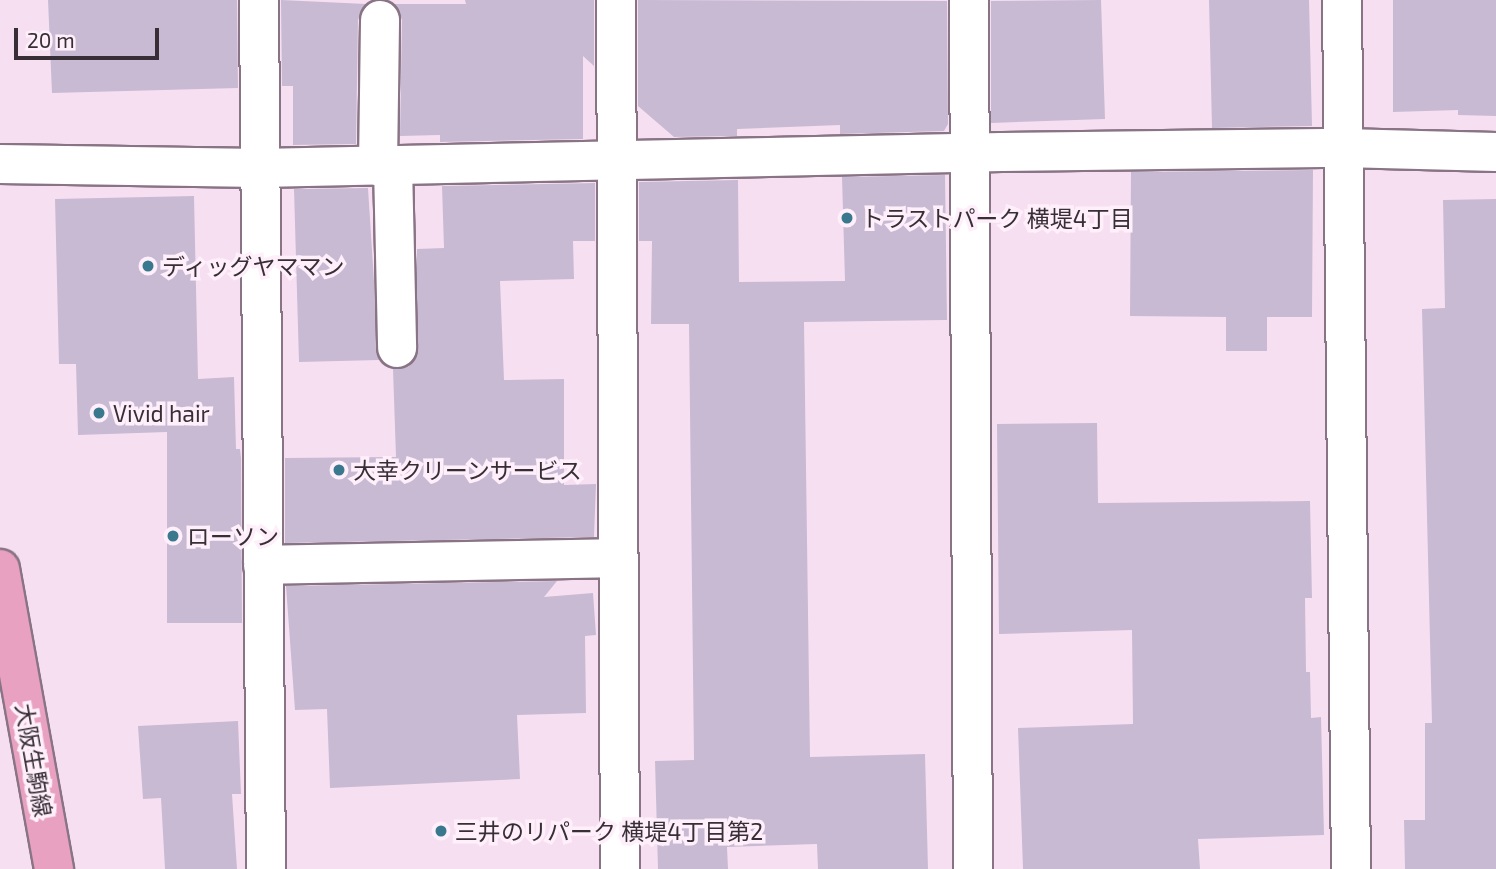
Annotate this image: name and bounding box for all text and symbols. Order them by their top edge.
scale bar [18,14,163,58]
text: 20 m [27,27,75,52]
place label: トラストパーク 横堤4丁目 [861,204,1133,232]
marker: トラストパーク 横堤4丁目 [839,210,855,226]
place label: ディッグヤママン [162,252,346,280]
marker: ディッグヤママン [140,258,156,274]
place label: Vivid hair [113,399,210,427]
marker: Vivid hair [91,405,107,421]
place label: 大幸クリーンサービス [353,456,583,484]
marker: 大幸クリーンサービス [331,462,347,478]
place label: ローソン [187,522,279,550]
marker: ローソン [165,528,181,544]
street label: 大阪生駒線 [10,701,58,819]
place label: 三井のリパーク 横堤4丁目第2 [455,817,763,845]
marker: 三井のリパーク 横堤4丁目第2 [433,823,449,839]

